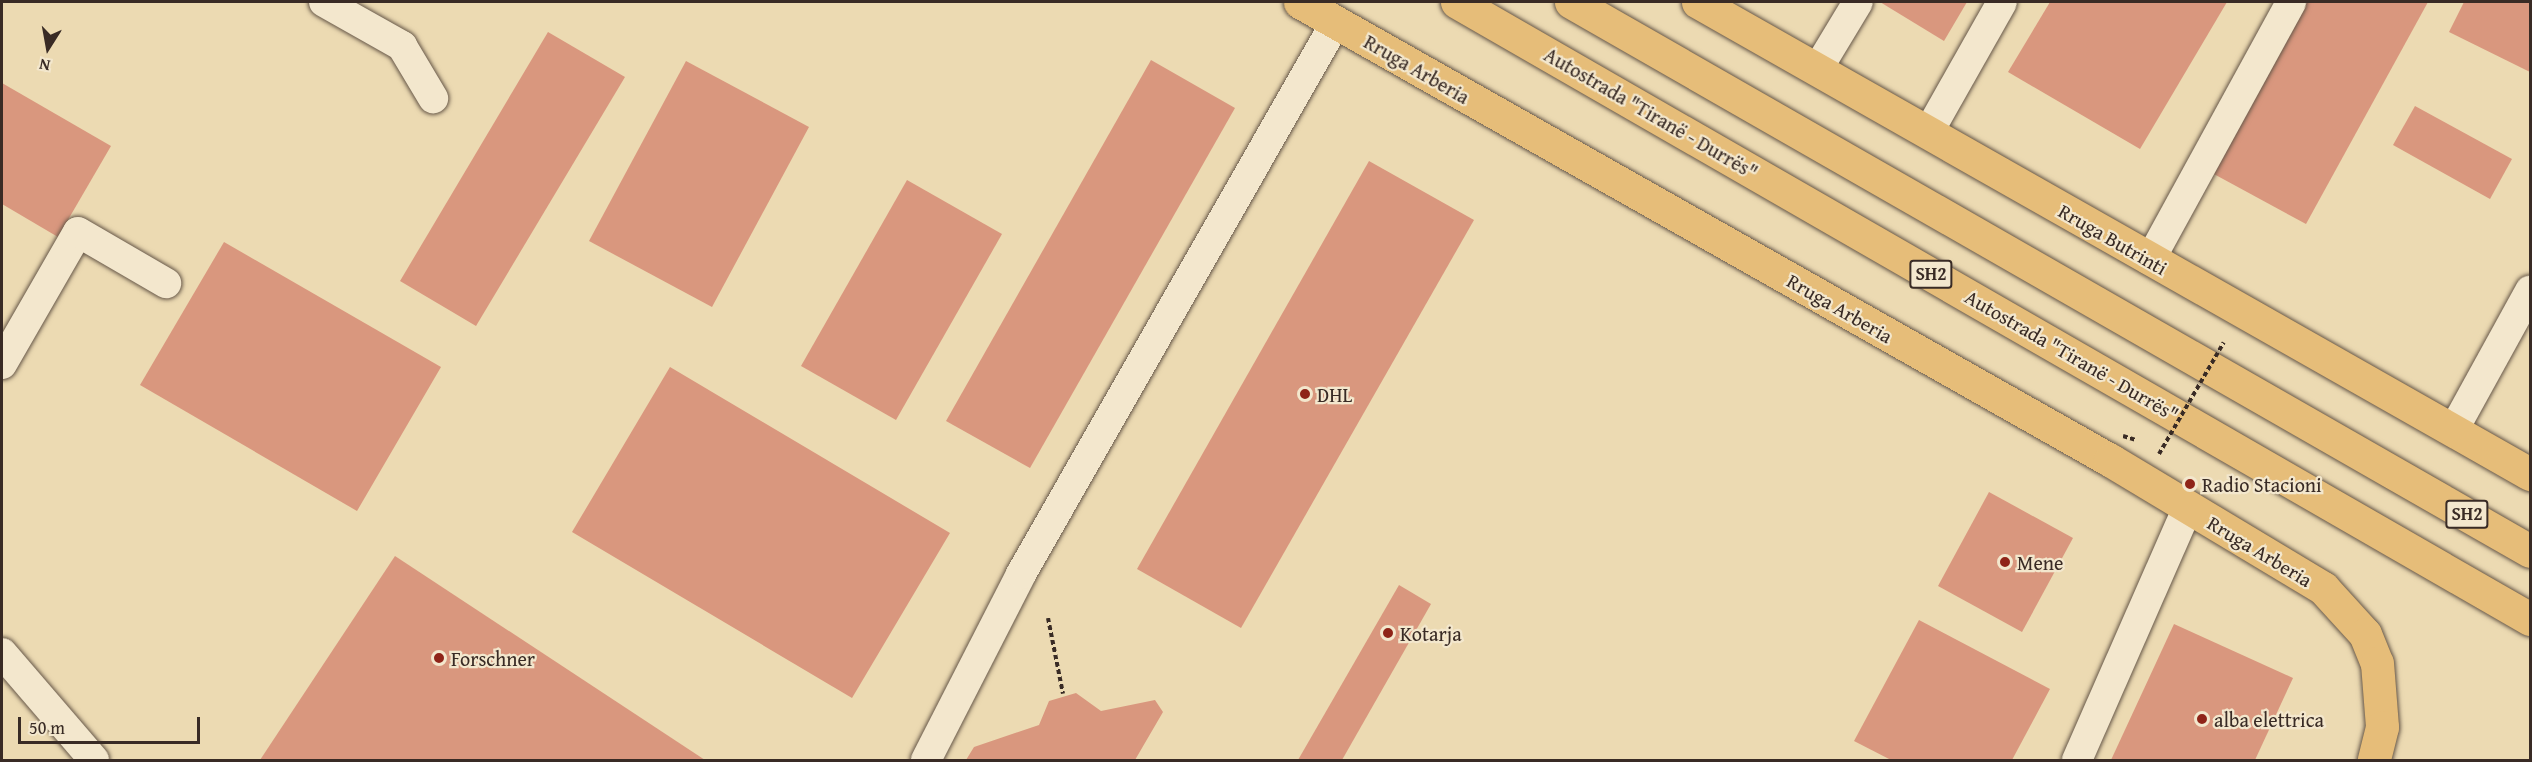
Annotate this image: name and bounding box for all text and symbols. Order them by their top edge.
north arrow [18,18,78,78]
street label: Rruga Arberia [1360,29,1474,109]
street label: Autostrada "Tiranë - Durrës" [1540,42,1762,184]
text: N [37,53,52,78]
street label: Rruga Butrinti [2054,198,2172,280]
road number: SH2 [1908,259,1954,289]
street label: Rruga Arberia [1783,268,1897,348]
street label: Autostrada "Tiranë - Durrës" [1961,284,2183,426]
place label: DHL [1317,382,1352,406]
marker: DHL [1298,387,1312,401]
place label: Radio Stacioni [2202,472,2322,496]
marker: Radio Stacioni [2183,477,2197,491]
road number: SH2 [2444,499,2490,529]
street label: Rruga Arberia [2203,510,2317,592]
place label: Mene [2017,550,2063,574]
marker: Mene [1998,555,2012,569]
place label: Kotarja [1400,621,1462,645]
marker: Kotarja [1381,626,1395,640]
place label: Forschner [451,646,535,670]
marker: Forschner [432,651,446,665]
scale bar [21,705,202,743]
place label: alba elettrica [2214,707,2324,731]
marker: alba elettrica [2195,712,2209,726]
text: 50 m [29,714,65,741]

